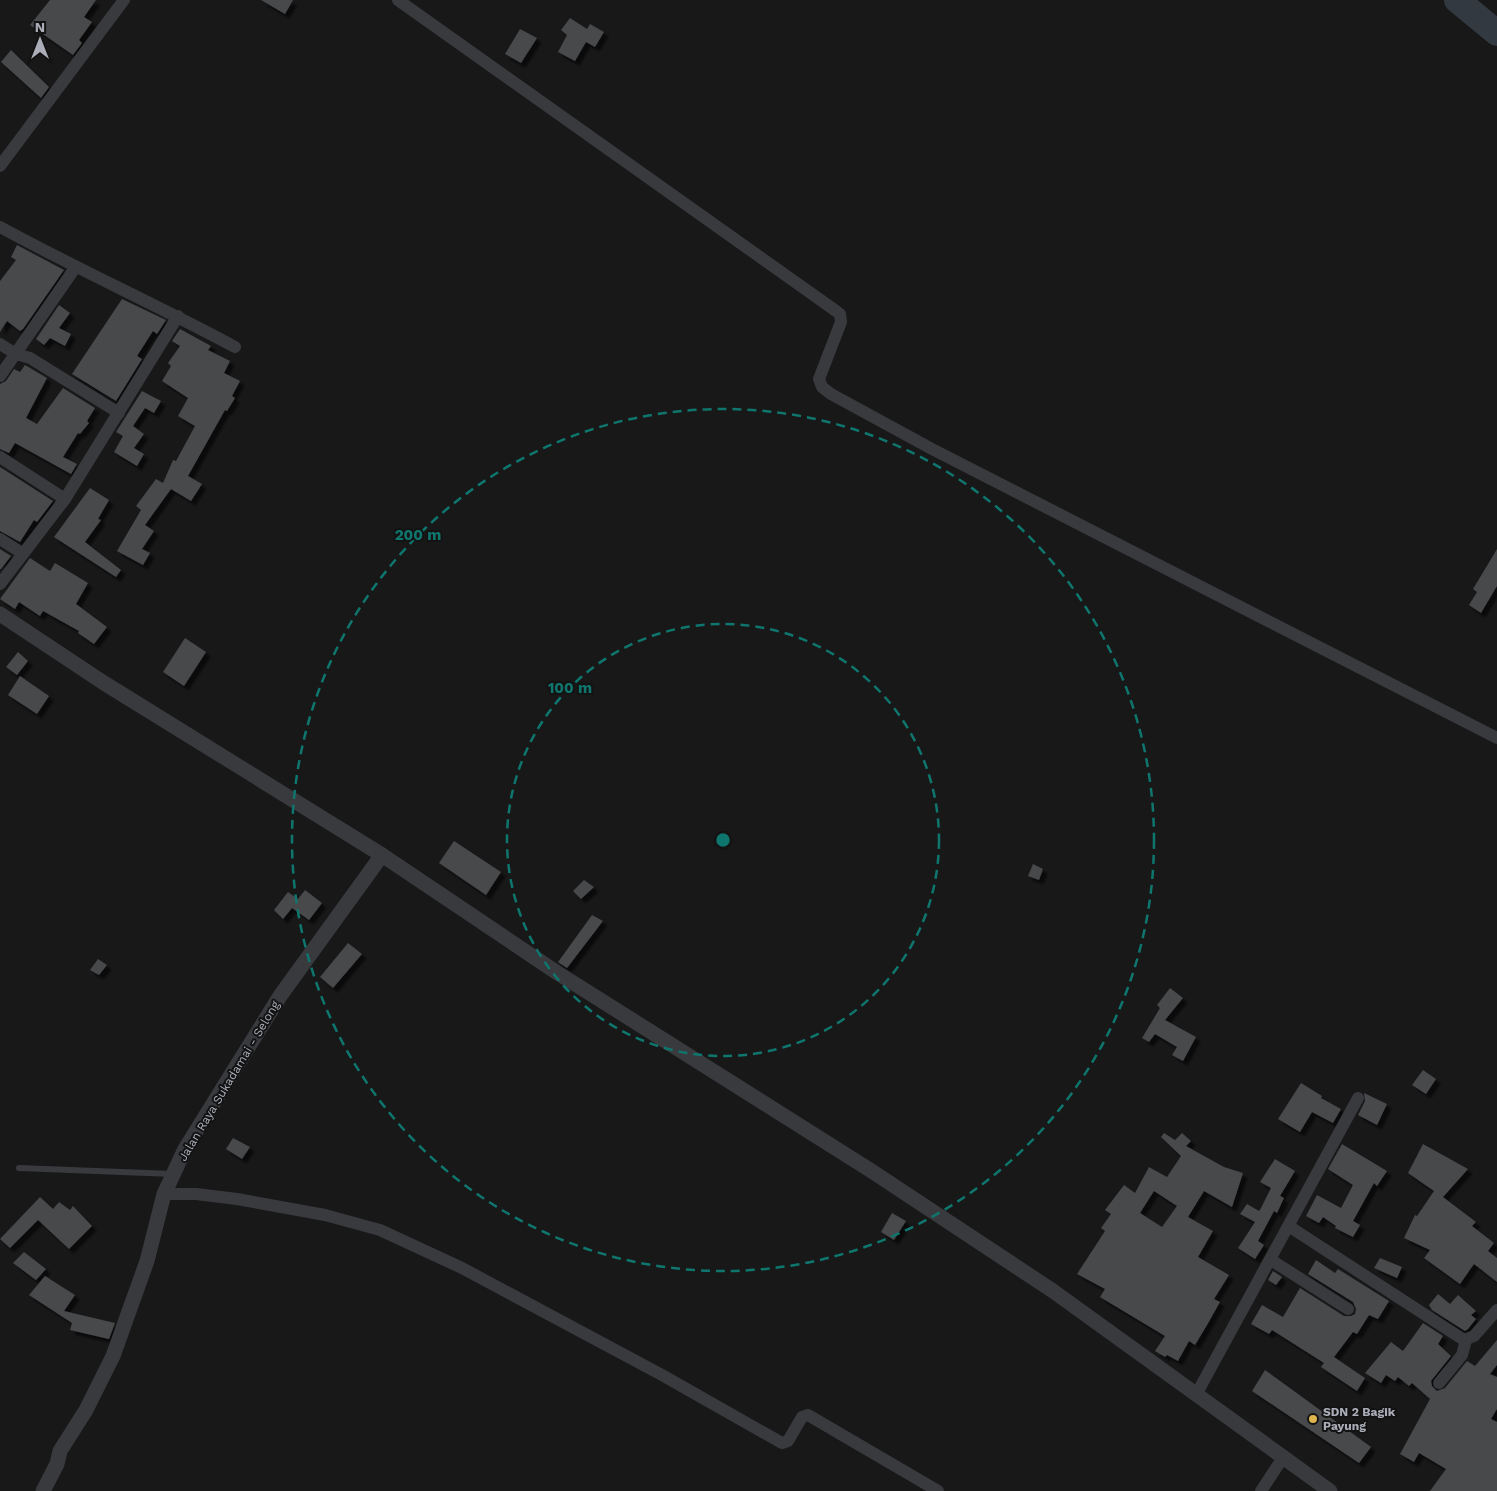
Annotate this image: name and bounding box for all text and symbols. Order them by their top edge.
north arrow [15,15,65,65]
text: N [35,19,45,35]
text: 200 m [395,526,441,544]
text: 100 m [548,679,592,697]
centre of rings [714,831,732,849]
street label: Jalan Raya Sukadamai - Selong [176,998,283,1164]
place label: SDN 2 Bagik Payung [1323,1405,1396,1433]
marker: SDN 2 Bagik Payung [1307,1413,1319,1425]

